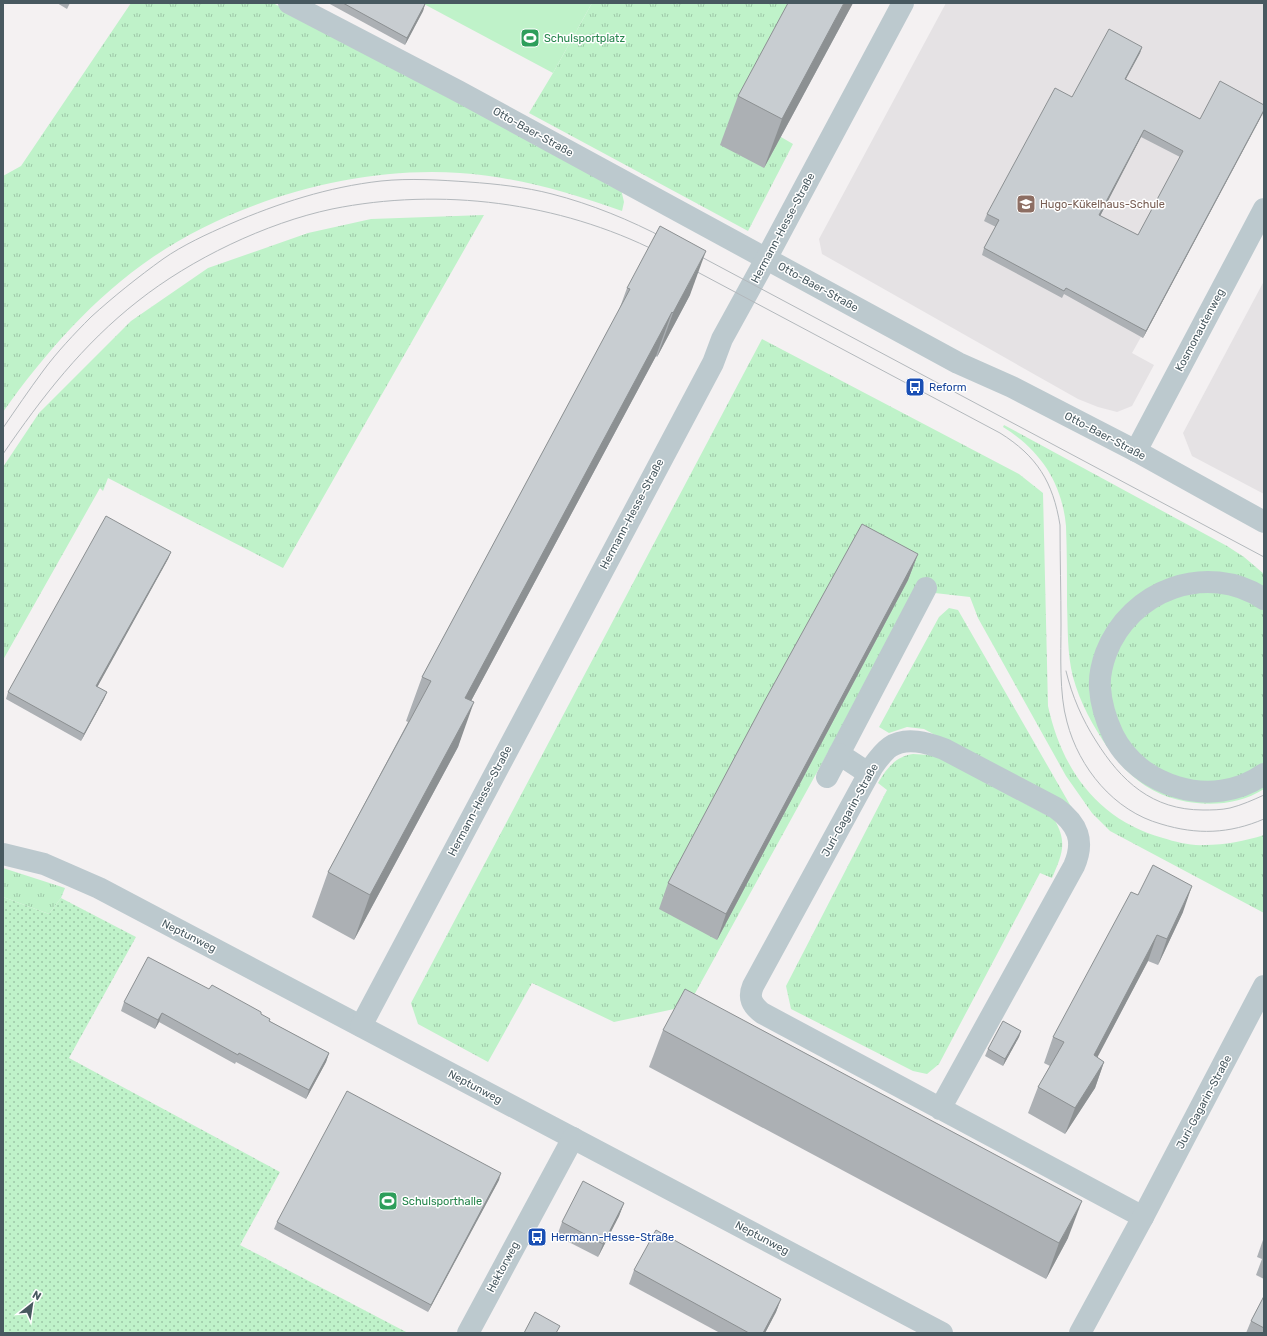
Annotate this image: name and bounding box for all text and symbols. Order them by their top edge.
sports icon: Schulsportplatz [519,27,541,49]
place label: Schulsportplatz [544,32,625,45]
street label: Otto-Baer-Straße [490,104,576,160]
street label: Hermann-Hesse-Straße [748,171,818,285]
school or university icon: Hugo-Kükelhaus-Schule [1015,193,1037,215]
place label: Hugo-Kükelhaus-Schule [1040,198,1165,211]
street label: Otto-Baer-Straße [775,259,861,315]
street label: Kosmonautenweg [1173,286,1227,374]
bus stop icon: Reform [904,376,926,398]
place label: Reform [929,381,967,394]
street label: Otto-Baer-Straße [1062,409,1148,463]
street label: Hermann-Hesse-Straße [597,457,667,571]
street label: Hermann-Hesse-Straße [445,744,515,858]
street label: Juri-Gagarin-Straße [819,761,881,859]
street label: Neptunweg [160,917,218,955]
street label: Juri-Gagarin-Straße [1174,1053,1234,1151]
street label: Neptunweg [446,1067,504,1107]
sports icon: Schulsporthalle [377,1190,399,1212]
place label: Schulsporthalle [402,1195,482,1208]
street label: Neptunweg [733,1218,791,1258]
bus stop icon: Hermann-Hesse-Straße [526,1226,548,1248]
place label: Hermann-Hesse-Straße [551,1231,674,1244]
street label: Hektorweg [484,1239,522,1295]
north arrow [12,1284,52,1324]
text: N [30,1288,43,1303]

